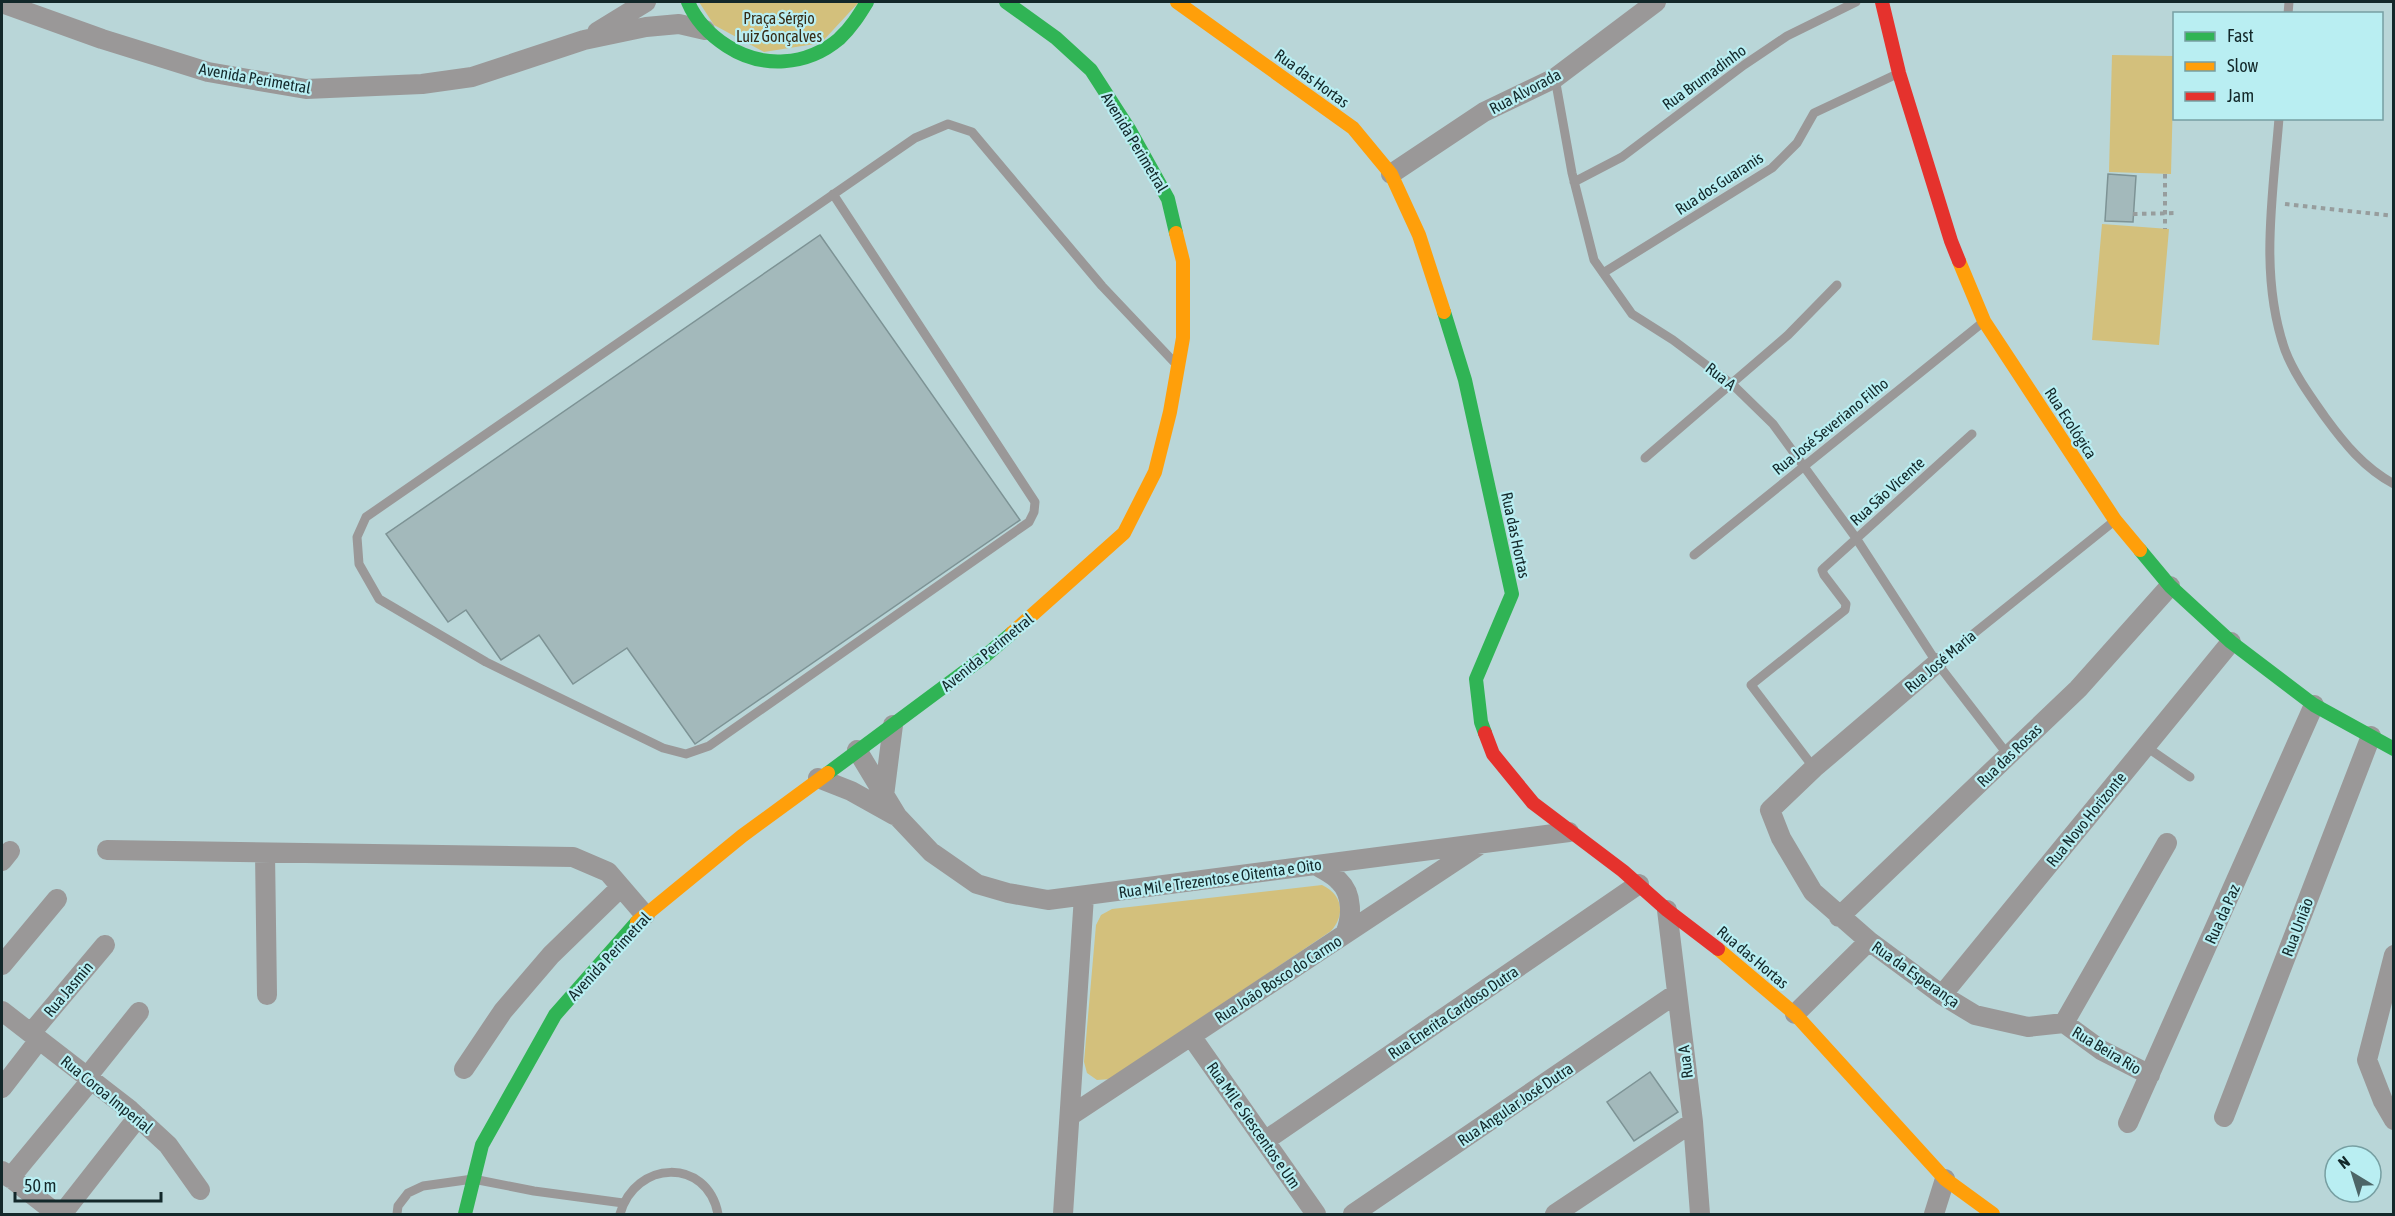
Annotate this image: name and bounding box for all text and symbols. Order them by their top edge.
park label: Praça Sérgio Luiz Gonçalves [736,9,822,46]
legend [2173,12,2383,120]
text: Fast [2227,25,2254,46]
street label: Rua Brumadinho [1659,41,1749,113]
street label: Rua das Hortas [1271,45,1353,111]
text: Slow [2227,55,2258,76]
street label: Avenida Perimetral [198,59,313,97]
street label: Rua Alvorada [1486,65,1564,117]
text: Jam [2227,85,2254,106]
street label: Avenida Perimetral [1098,89,1172,196]
street label: Rua dos Guaranis [1672,148,1766,218]
street label: Rua A [1702,359,1740,393]
street label: Rua José Severiano Filho [1769,374,1891,478]
street label: Rua Ecológica [2041,384,2101,462]
street label: Rua São Vicente [1846,453,1928,529]
street label: Rua das Hortas [1498,490,1534,580]
street label: Avenida Perimetral [937,609,1037,695]
street label: Rua José Maria [1901,626,1979,696]
street label: Rua das Rosas [1973,720,2045,790]
street label: Rua Novo Horizonte [2042,768,2130,870]
street label: Rua Mil e Trezentos e Oitenta e Oito [1117,855,1323,901]
street label: Rua da Paz [2201,881,2243,947]
street label: Rua União [2278,895,2316,959]
street label: Avenida Perimetral [564,908,655,1003]
street label: Rua das Hortas [1714,922,1792,992]
street label: Rua João Bosco do Carmo [1211,931,1345,1027]
street label: Rua da Esperança [1868,937,1963,1012]
street label: Rua Jasmin [40,958,96,1020]
street label: Rua Enerita Cardoso Dutra [1385,962,1521,1062]
street label: Rua Beira Rio [2069,1022,2145,1078]
street label: Rua A [1674,1044,1696,1080]
street label: Rua Coroa Imperial [57,1052,157,1138]
street label: Rua Mil e Siescentos e Um [1204,1058,1304,1192]
street label: Rua Angular José Dutra [1454,1059,1577,1150]
north arrow [2323,1144,2383,1204]
text: N [2334,1152,2353,1172]
scale bar [15,1165,160,1203]
text: 50 m [24,1175,56,1196]

